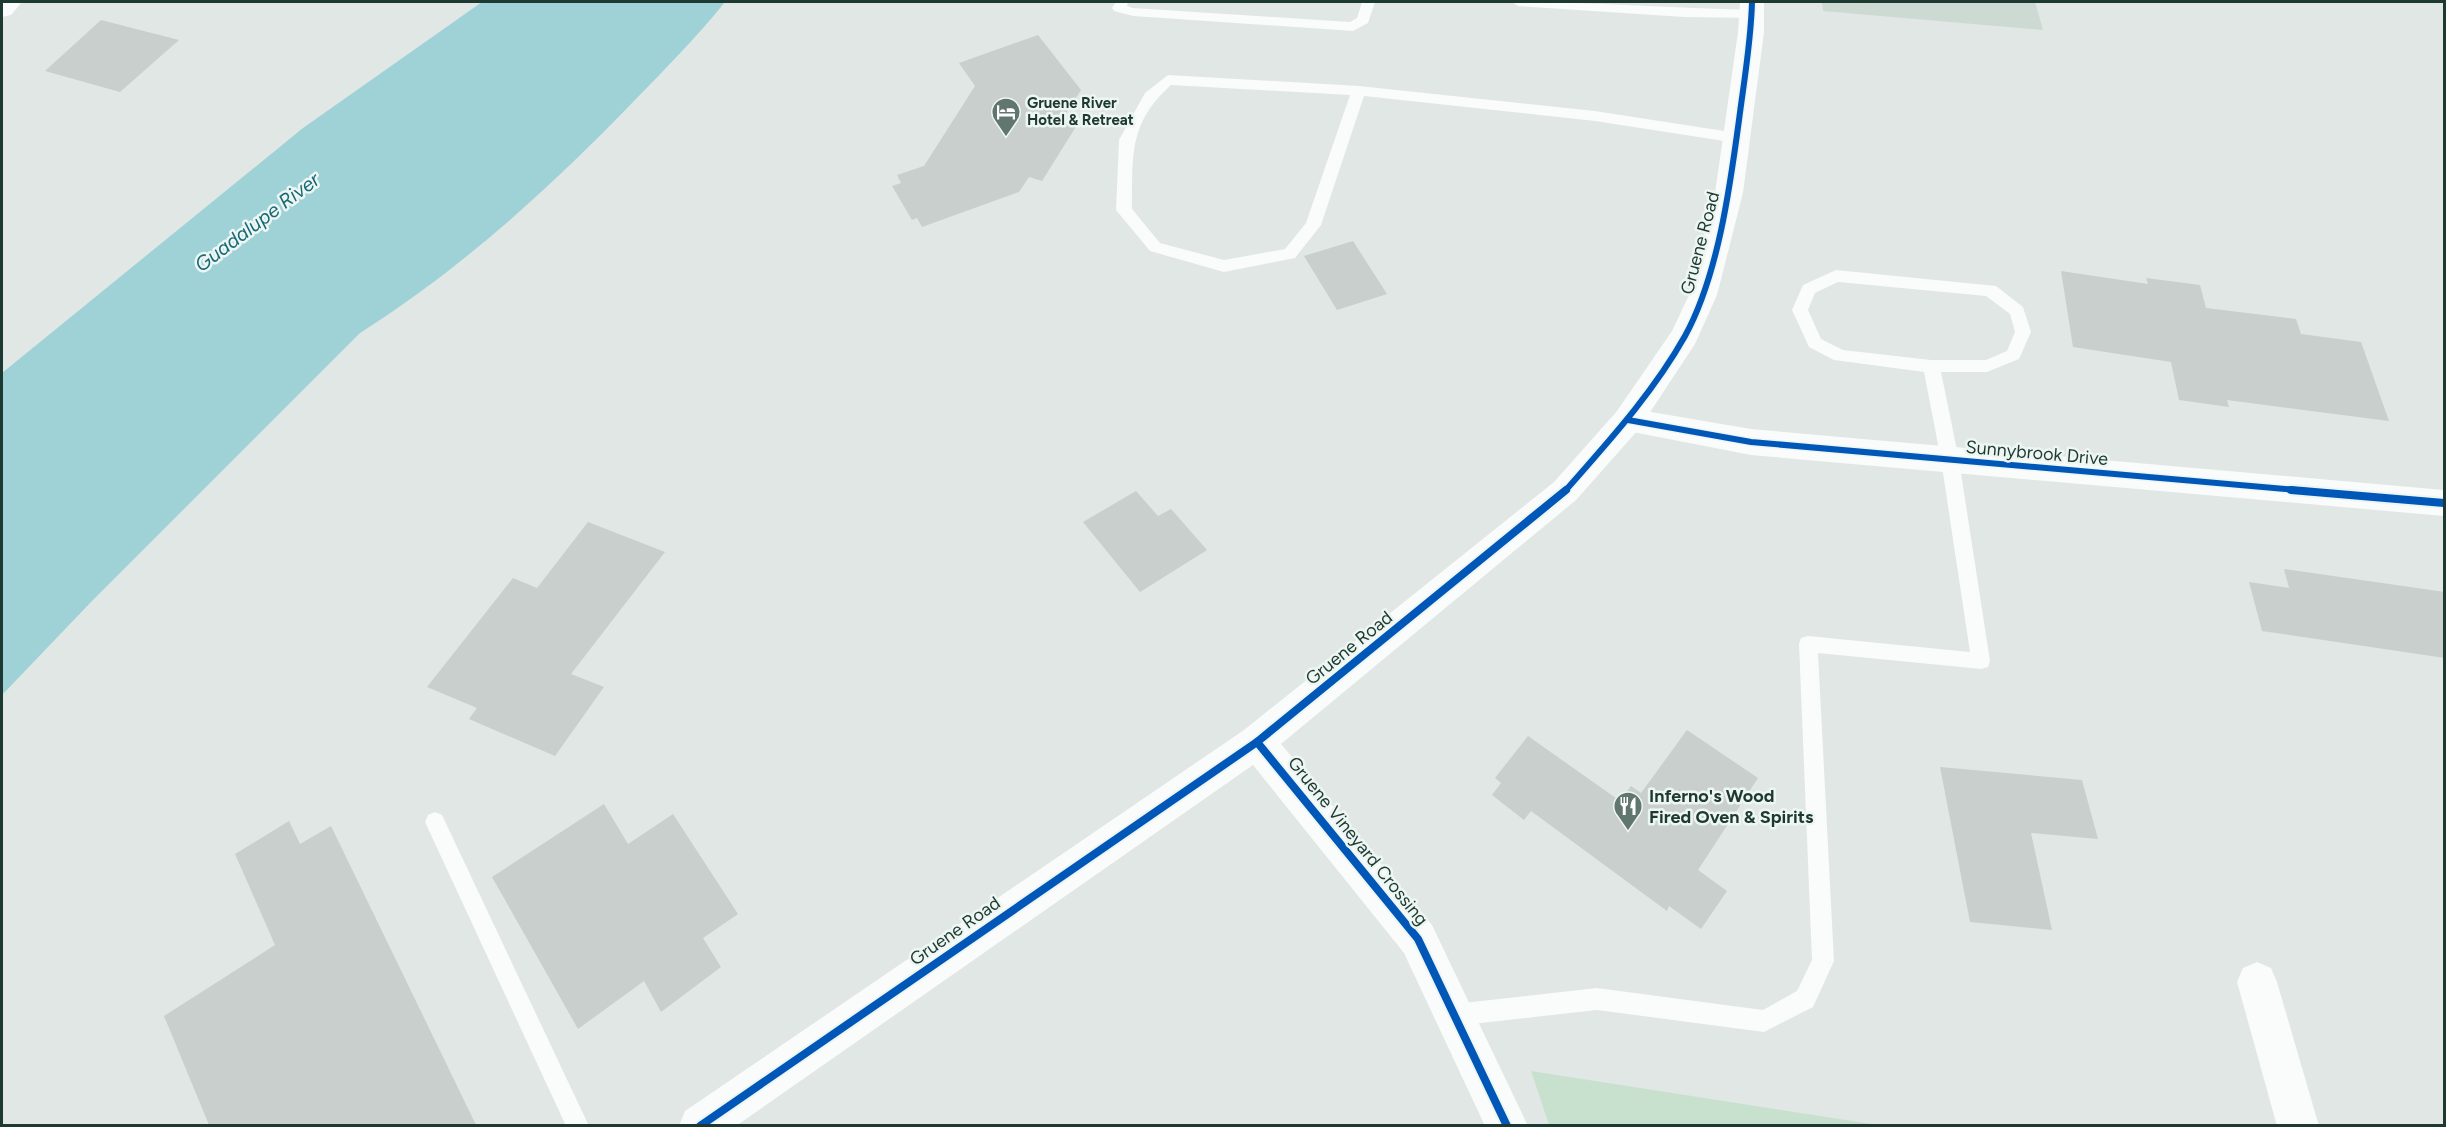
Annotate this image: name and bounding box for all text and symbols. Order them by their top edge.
place label: Gruene River Hotel & Retreat [1027,94,1134,129]
hotel icon: Gruene River Hotel & Retreat [990,96,1022,138]
water label: Guadalupe River [190,167,325,277]
street label: Gruene Road [1676,189,1724,297]
street label: Sunnybrook Drive [1965,436,2109,470]
street label: Gruene Road [1301,606,1397,690]
street label: Gruene Vineyard Crossing [1283,752,1433,930]
place label: Inferno's Wood Fired Oven & Spirits [1649,785,1814,828]
restaurant icon: Inferno's Wood Fired Oven & Spirits [1612,790,1644,832]
street label: Gruene Road [906,892,1004,970]

